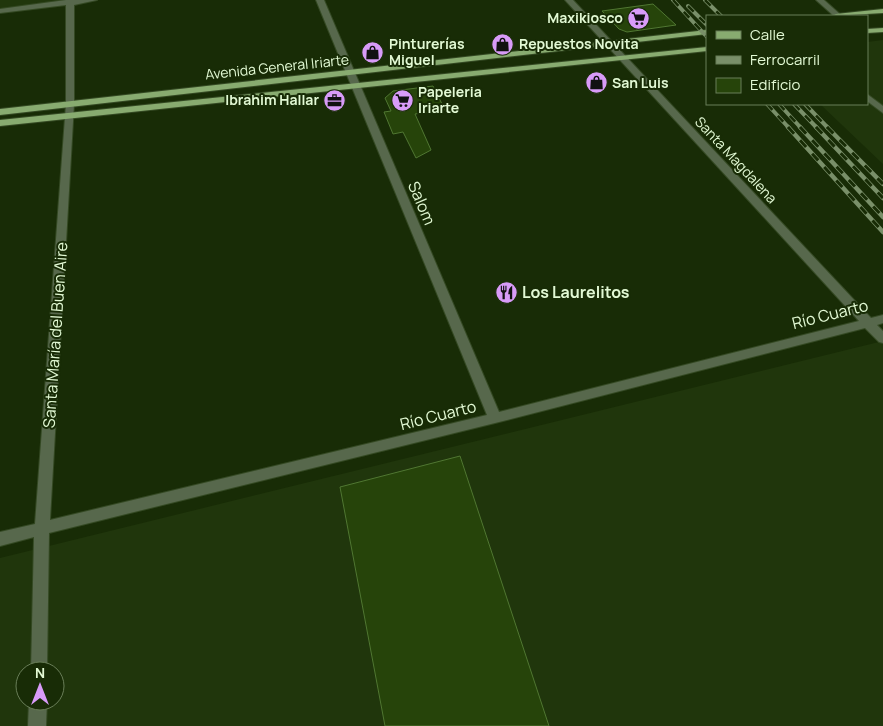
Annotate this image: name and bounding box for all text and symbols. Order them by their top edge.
supermarket icon: Maxikiosco [627,6,651,30]
place label: Maxikiosco [547,8,623,27]
legend [706,15,868,105]
text: Calle [750,24,785,45]
shop icon: Repuestos Novita [491,32,515,56]
place label: Pinturerías Miguel [389,34,465,69]
place label: Repuestos Novita [519,34,639,53]
shop icon: Pinturerías Miguel [361,40,385,64]
text: Ferrocarril [750,49,820,70]
street label: Avenida General Iriarte [204,50,350,83]
shop icon: San Luis [584,71,608,95]
place label: San Luis [612,73,669,92]
text: Edificio [750,74,801,95]
place label: Papeleria Iriarte [418,82,482,117]
office icon: Ibrahim Hallar [323,88,347,112]
supermarket icon: Papeleria Iriarte [390,88,414,112]
place label: Ibrahim Hallar [225,90,319,109]
street label: Santa Magdalena [691,112,782,207]
street label: Salom [403,178,441,228]
street label: Santa María del Buen Aire [38,241,72,429]
restaurant icon: Los Laurelitos [494,280,518,304]
place label: Los Laurelitos [522,281,630,303]
street label: Río Cuarto [790,294,870,334]
street label: Río Cuarto [398,395,478,435]
north arrow [15,661,65,711]
text: N [35,663,45,682]

